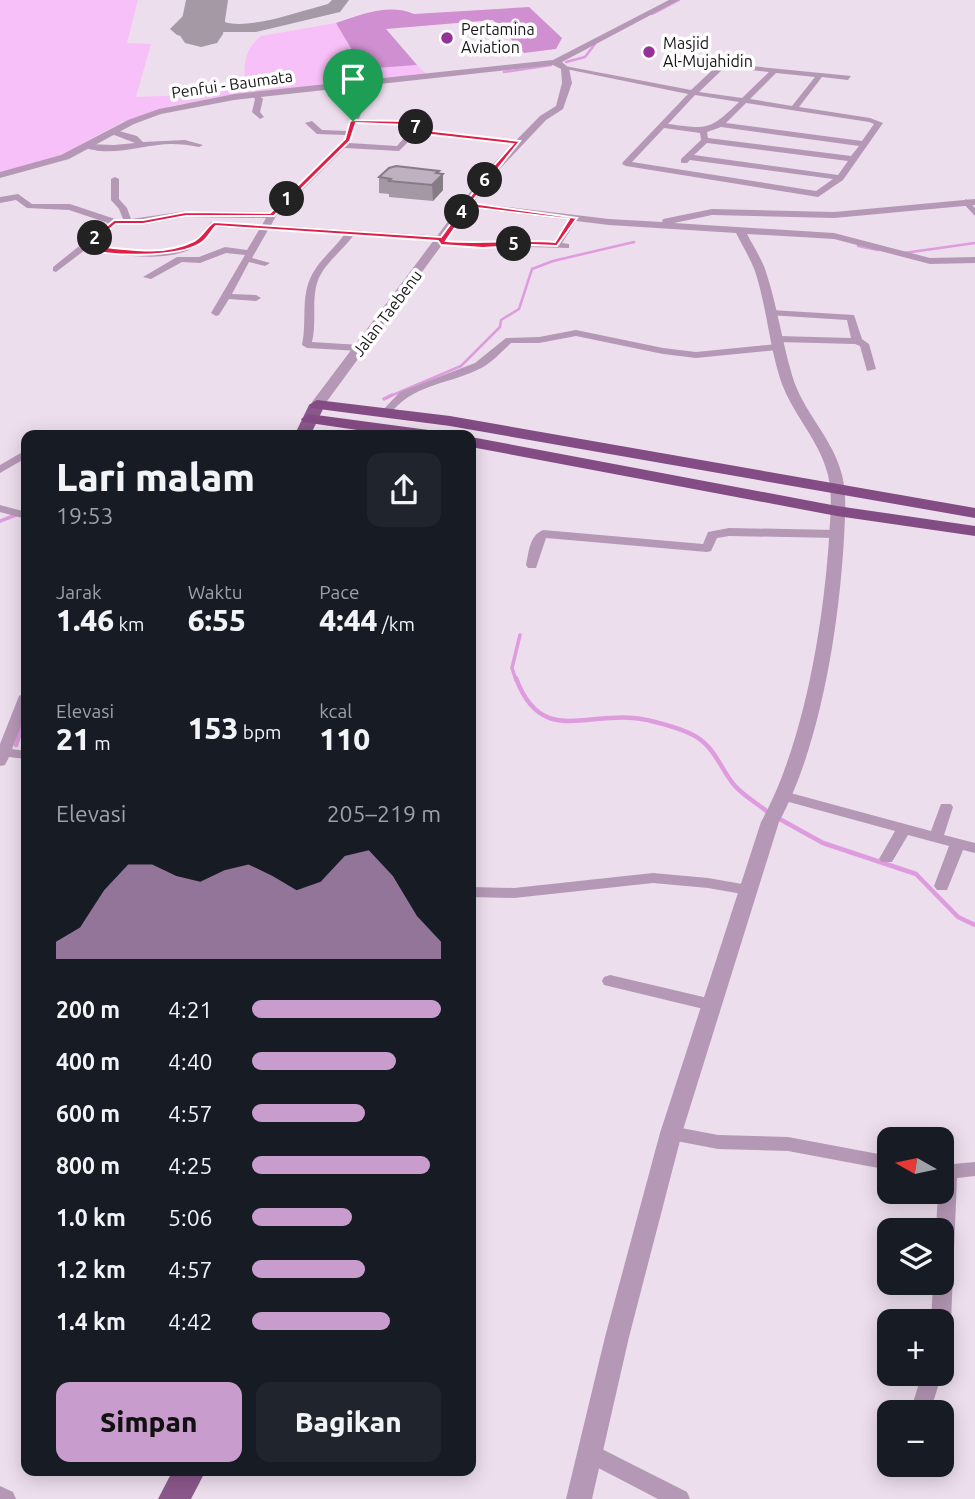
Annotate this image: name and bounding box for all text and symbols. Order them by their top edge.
place label: Pertamina Aviation [461,20,535,56]
marker: Pertamina Aviation [439,30,455,46]
place label: Masjid Al-Mujahidin [663,34,753,70]
marker: Masjid Al-Mujahidin [641,44,657,60]
pin [323,49,383,121]
icon: arrive [334,60,372,98]
street label: Penfui - Baumata [170,67,294,101]
pin: 7 [398,110,434,144]
text: 7 [410,115,421,137]
pin: 6 [468,162,503,198]
text: 6 [479,168,490,190]
pin: 1 [270,182,304,216]
text: 1 [281,187,292,209]
pin: 4 [444,194,480,230]
text: 4 [456,200,467,222]
pin: 2 [78,220,112,256]
text: 2 [89,226,100,248]
pin: 5 [496,226,532,262]
text: 5 [508,232,519,254]
street label: Jalan Taebenu [349,266,425,360]
button: share [367,453,441,527]
text: Lari malam [56,456,255,498]
text: 19:53 [56,503,114,528]
text: Jarak [56,581,102,603]
text: Waktu [188,581,243,603]
text: Pace [319,581,360,603]
text: 1.46 [56,603,114,637]
text: 6:55 [188,603,246,637]
text: 4:44 [319,603,377,637]
text: km [114,613,144,635]
text: /km [377,613,415,635]
text: Elevasi [56,700,114,722]
text: kcal [319,700,352,722]
text: 153 [188,711,238,745]
text: bpm [238,721,281,743]
text: 21 [56,722,90,756]
text: 110 [319,722,370,756]
text: m [90,732,111,754]
text: Elevasi [56,801,126,826]
text: 205–219 m [327,801,441,826]
text: 200 m [56,997,120,1022]
text: 4:21 [168,997,213,1022]
text: 400 m [56,1049,120,1074]
text: 4:40 [168,1049,213,1074]
text: 600 m [56,1101,120,1126]
text: 4:57 [168,1101,213,1126]
north arrow [877,1127,954,1204]
map controls [877,1127,954,1477]
text: 800 m [56,1153,120,1178]
text: 4:25 [168,1153,213,1178]
text: 1.0 km [56,1205,126,1230]
text: 5:06 [168,1205,213,1230]
button: layers [877,1218,954,1295]
text: 1.2 km [56,1257,126,1282]
text: 4:57 [168,1257,213,1282]
text: 1.4 km [56,1309,126,1334]
text: 4:42 [168,1309,213,1334]
button: + [877,1309,954,1386]
button: Simpan [56,1382,242,1462]
button: Bagikan [256,1382,441,1462]
button: − [877,1400,954,1477]

